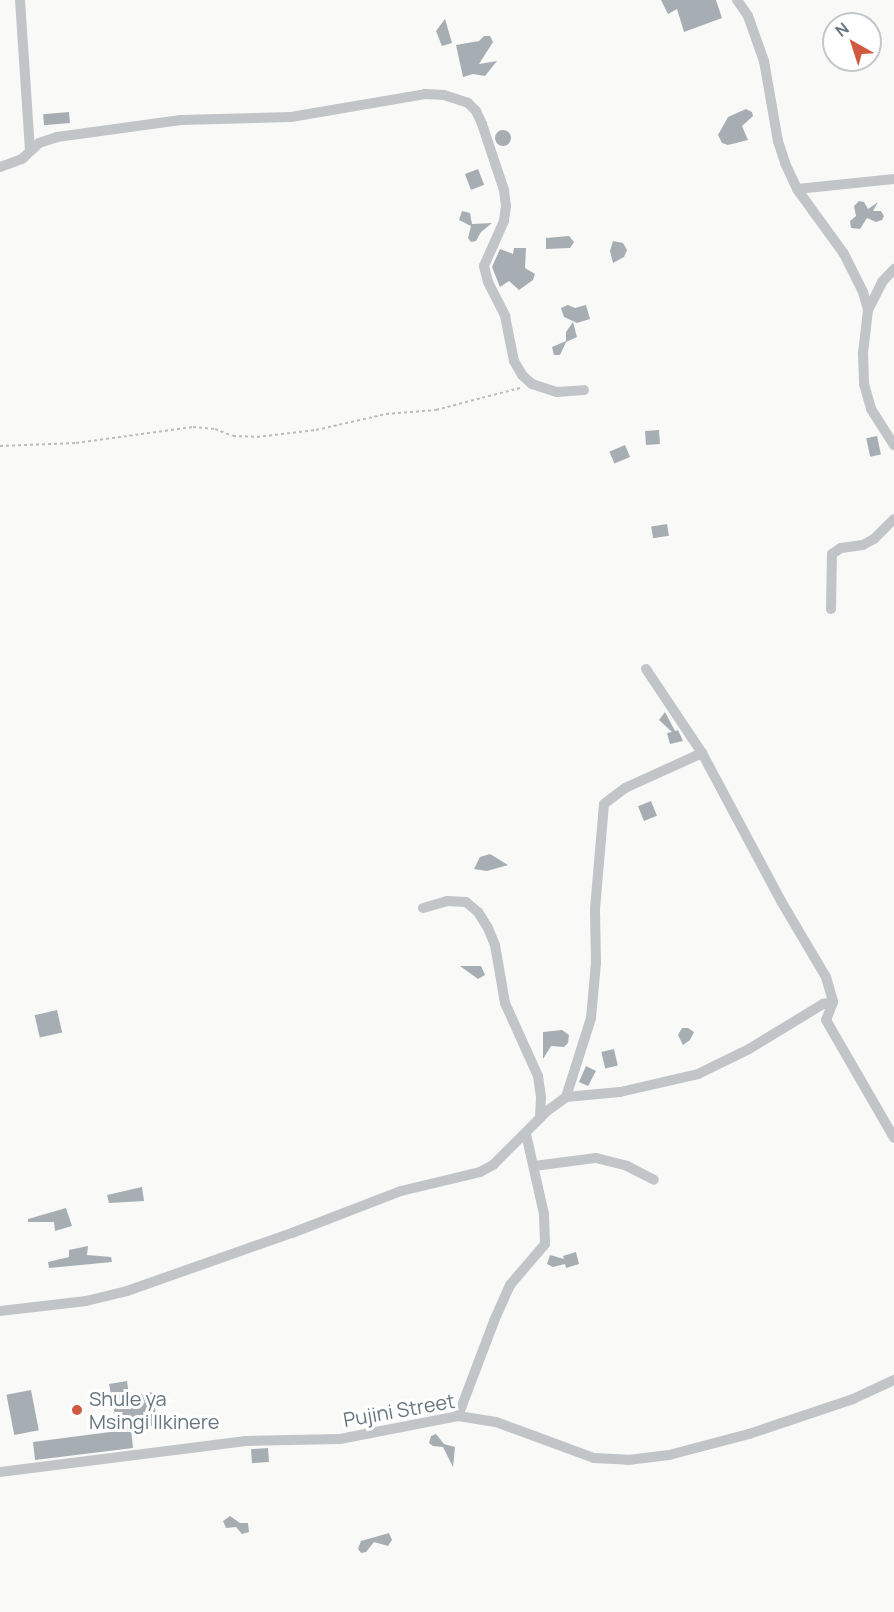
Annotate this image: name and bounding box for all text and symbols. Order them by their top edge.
north arrow [822,12,882,72]
text: N [831,17,853,42]
place label: Shule ya Msingi Ilkinere [89,1386,220,1433]
street label: Pujini Street [341,1388,457,1432]
marker: Shule ya Msingi Ilkinere [70,1403,84,1417]

